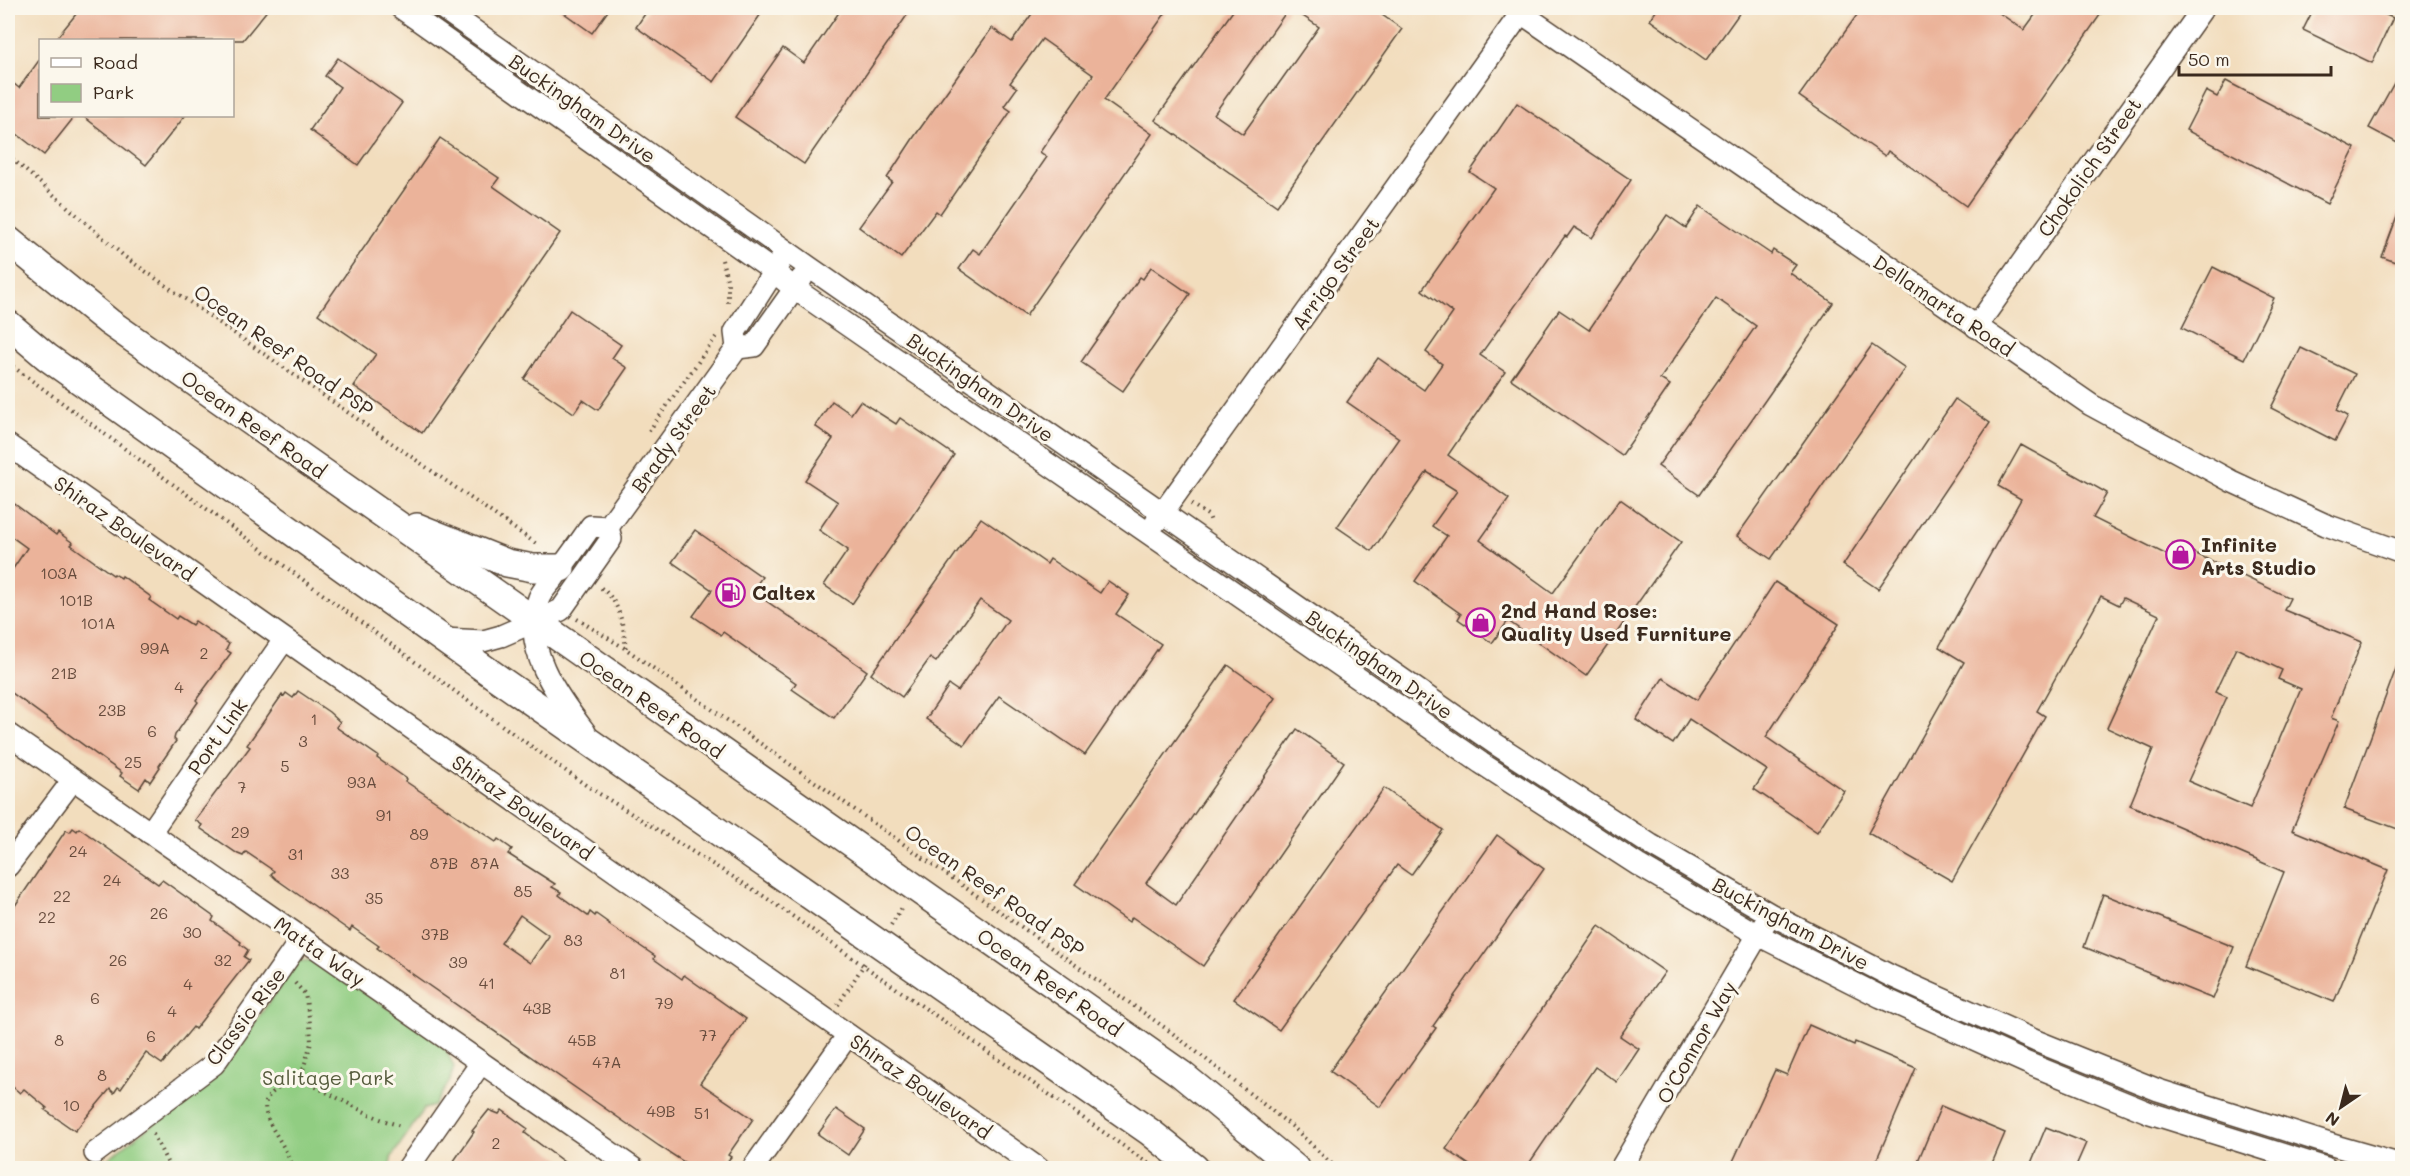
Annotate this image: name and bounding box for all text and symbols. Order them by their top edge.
legend [39,39,234,117]
scale bar [2179,39,2330,77]
text: 50 m [2188,47,2230,71]
street label: Buckingham Drive [504,48,662,168]
text: Road [93,50,138,74]
text: Park [93,80,134,104]
street label: Chokolich Street [2031,92,2147,242]
street label: Arrigo Street [1285,211,1385,335]
street label: Dellamarta Road [1869,248,2019,362]
street label: Ocean Reef Road PSP [189,278,379,422]
street label: Buckingham Drive [902,327,1060,447]
street label: Ocean Reef Road [176,364,332,484]
street label: Brady Street [625,379,721,497]
street label: Shiraz Boulevard [49,469,201,587]
place label: Infinite Arts Studio [2201,531,2316,580]
shop icon: Infinite Arts Studio [2164,539,2196,571]
house number: 103A [40,562,78,583]
fuel station icon: Caltex [715,576,747,608]
place label: Caltex [752,579,816,605]
house number: 101B [59,589,93,610]
place label: 2nd Hand Rose: Quality Used Furniture [1501,597,1732,646]
street label: Buckingham Drive [1301,604,1459,724]
shop icon: 2nd Hand Rose: Quality Used Furniture [1464,606,1496,638]
house number: 101A [80,612,116,633]
house number: 99A [140,637,170,658]
house number: 2 [200,642,208,663]
street label: Ocean Reef Road [574,644,730,764]
house number: 21B [51,662,77,683]
house number: 4 [174,676,184,697]
street label: Port Link [181,693,253,779]
house number: 23B [98,699,126,720]
house number: 1 [310,708,318,729]
house number: 6 [147,720,157,741]
house number: 3 [298,730,308,751]
street label: Shiraz Boulevard [447,748,599,866]
house number: 25 [124,751,142,772]
house number: 5 [280,755,290,776]
house number: 93A [347,771,377,792]
house number: 7 [238,776,247,797]
house number: 91 [376,804,392,825]
street label: Ocean Reef Road PSP [900,818,1090,962]
house number: 29 [231,821,249,842]
house number: 89 [409,823,429,844]
house number: 24 [69,840,88,861]
house number: 31 [288,843,304,864]
house number: 87B [430,852,458,873]
house number: 87A [470,852,500,873]
house number: 33 [331,862,349,883]
house number: 24 [103,869,122,890]
street label: Buckingham Drive [1708,871,1874,975]
house number: 85 [513,880,533,901]
house number: 22 [53,885,71,906]
house number: 35 [365,887,383,908]
house number: 26 [150,902,168,923]
house number: 22 [38,906,56,927]
street label: Matta Way [269,910,371,992]
house number: 30 [182,921,202,942]
street label: Ocean Reef Road [972,922,1128,1042]
house number: 37B [421,923,449,944]
house number: 83 [563,929,583,950]
house number: 26 [109,949,127,970]
house number: 32 [214,949,232,970]
house number: 39 [449,951,467,972]
street label: Classic Rise [200,962,290,1070]
house number: 81 [610,962,626,983]
house number: 41 [479,972,495,993]
house number: 4 [183,973,193,994]
street label: O'Connor Way [1650,976,1742,1108]
house number: 6 [90,987,100,1008]
house number: 79 [655,992,673,1013]
house number: 43B [523,997,551,1018]
house number: 4 [167,1000,177,1021]
house number: 77 [699,1024,717,1045]
house number: 6 [146,1025,156,1046]
street label: Shiraz Boulevard [845,1027,997,1145]
house number: 8 [54,1029,64,1050]
house number: 45B [568,1029,596,1050]
house number: 47A [592,1051,622,1072]
house number: 8 [97,1064,107,1085]
park label: Salitage Park [262,1064,394,1090]
north arrow [2311,1077,2371,1137]
house number: 10 [62,1094,80,1115]
house number: 49B [647,1100,675,1121]
house number: 51 [694,1102,710,1123]
text: N [2321,1108,2343,1132]
house number: 2 [492,1132,500,1153]

